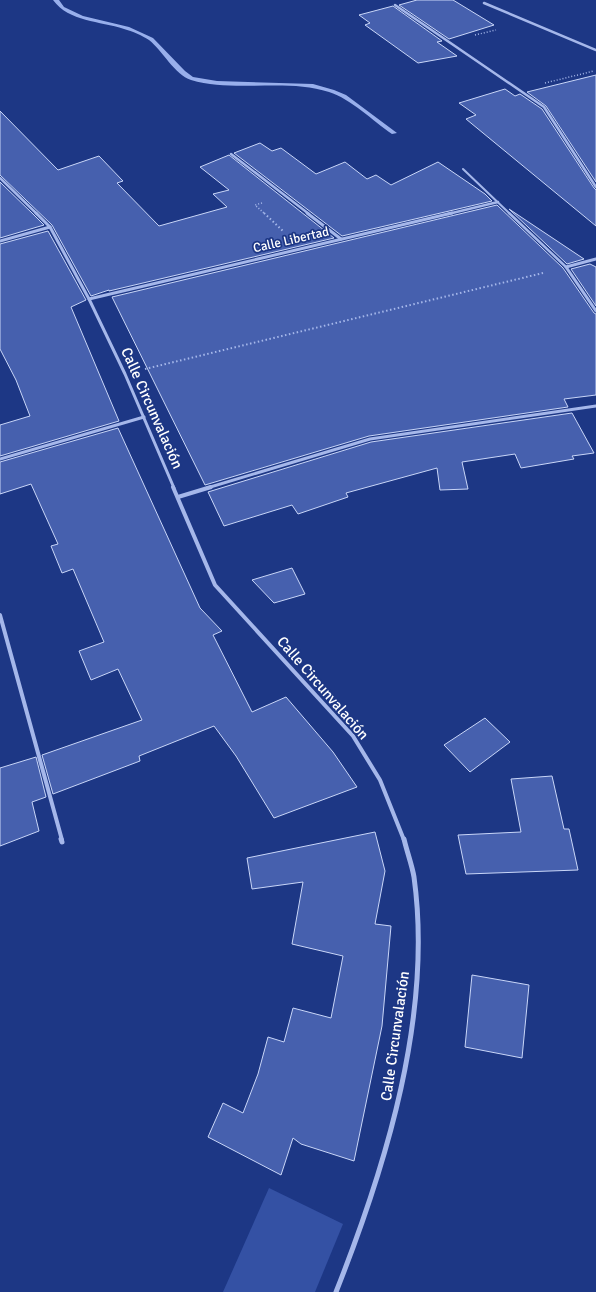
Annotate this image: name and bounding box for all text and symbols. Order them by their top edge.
street label: Calle Libertad [251,223,331,257]
street label: Calle Circunvalación [117,344,187,472]
street label: Calle Circunvalación [273,633,373,743]
street label: Calle Circunvalación [377,970,413,1102]

